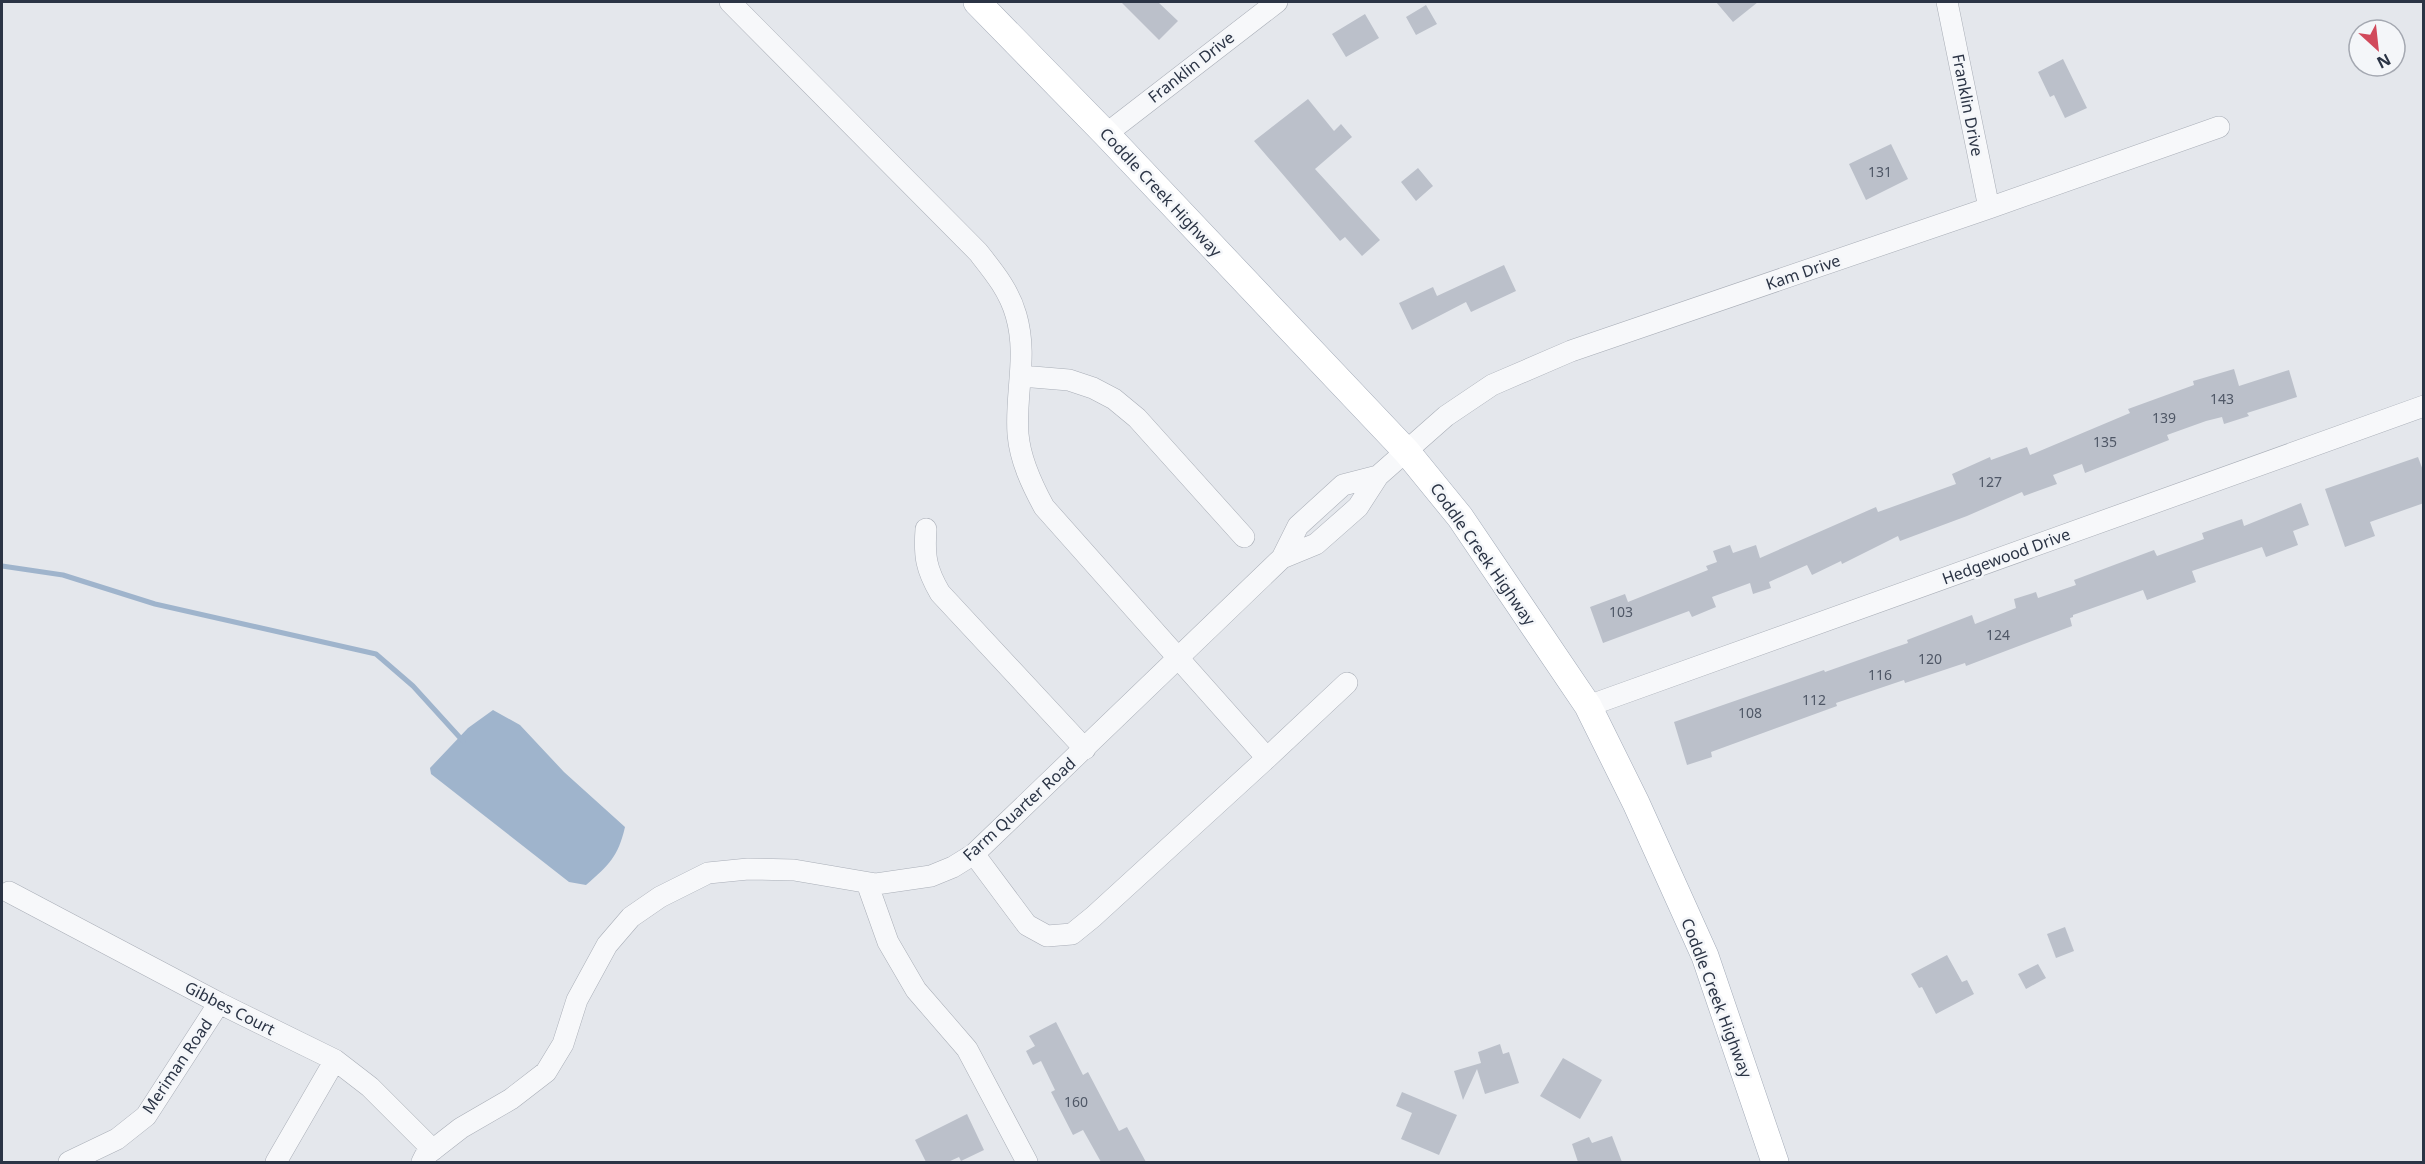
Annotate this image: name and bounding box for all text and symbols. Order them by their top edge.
north arrow [2347,18,2407,78]
street label: Franklin Drive [1143,26,1239,108]
text: N [2373,49,2395,74]
street label: Franklin Drive [1947,52,1989,158]
street label: Coddle Creek Highway [1095,123,1227,262]
house number: 131 [1868,162,1892,181]
street label: Kam Drive [1763,249,1843,295]
house number: 143 [2210,389,2234,408]
house number: 139 [2152,408,2176,427]
house number: 135 [2093,432,2117,451]
house number: 127 [1978,472,2002,491]
street label: Coddle Creek Highway [1425,478,1541,630]
street label: Hedgewood Drive [1939,523,2073,589]
house number: 103 [1609,602,1633,621]
house number: 124 [1986,625,2010,644]
house number: 120 [1918,649,1942,668]
house number: 116 [1868,665,1892,684]
house number: 112 [1802,690,1826,709]
house number: 108 [1738,703,1762,722]
street label: Farm Quarter Road [958,752,1080,866]
street label: Coddle Creek Highway [1676,915,1758,1082]
street label: Gibbes Court [181,976,279,1040]
street label: Meriman Road [137,1014,217,1118]
house number: 160 [1064,1092,1088,1111]

